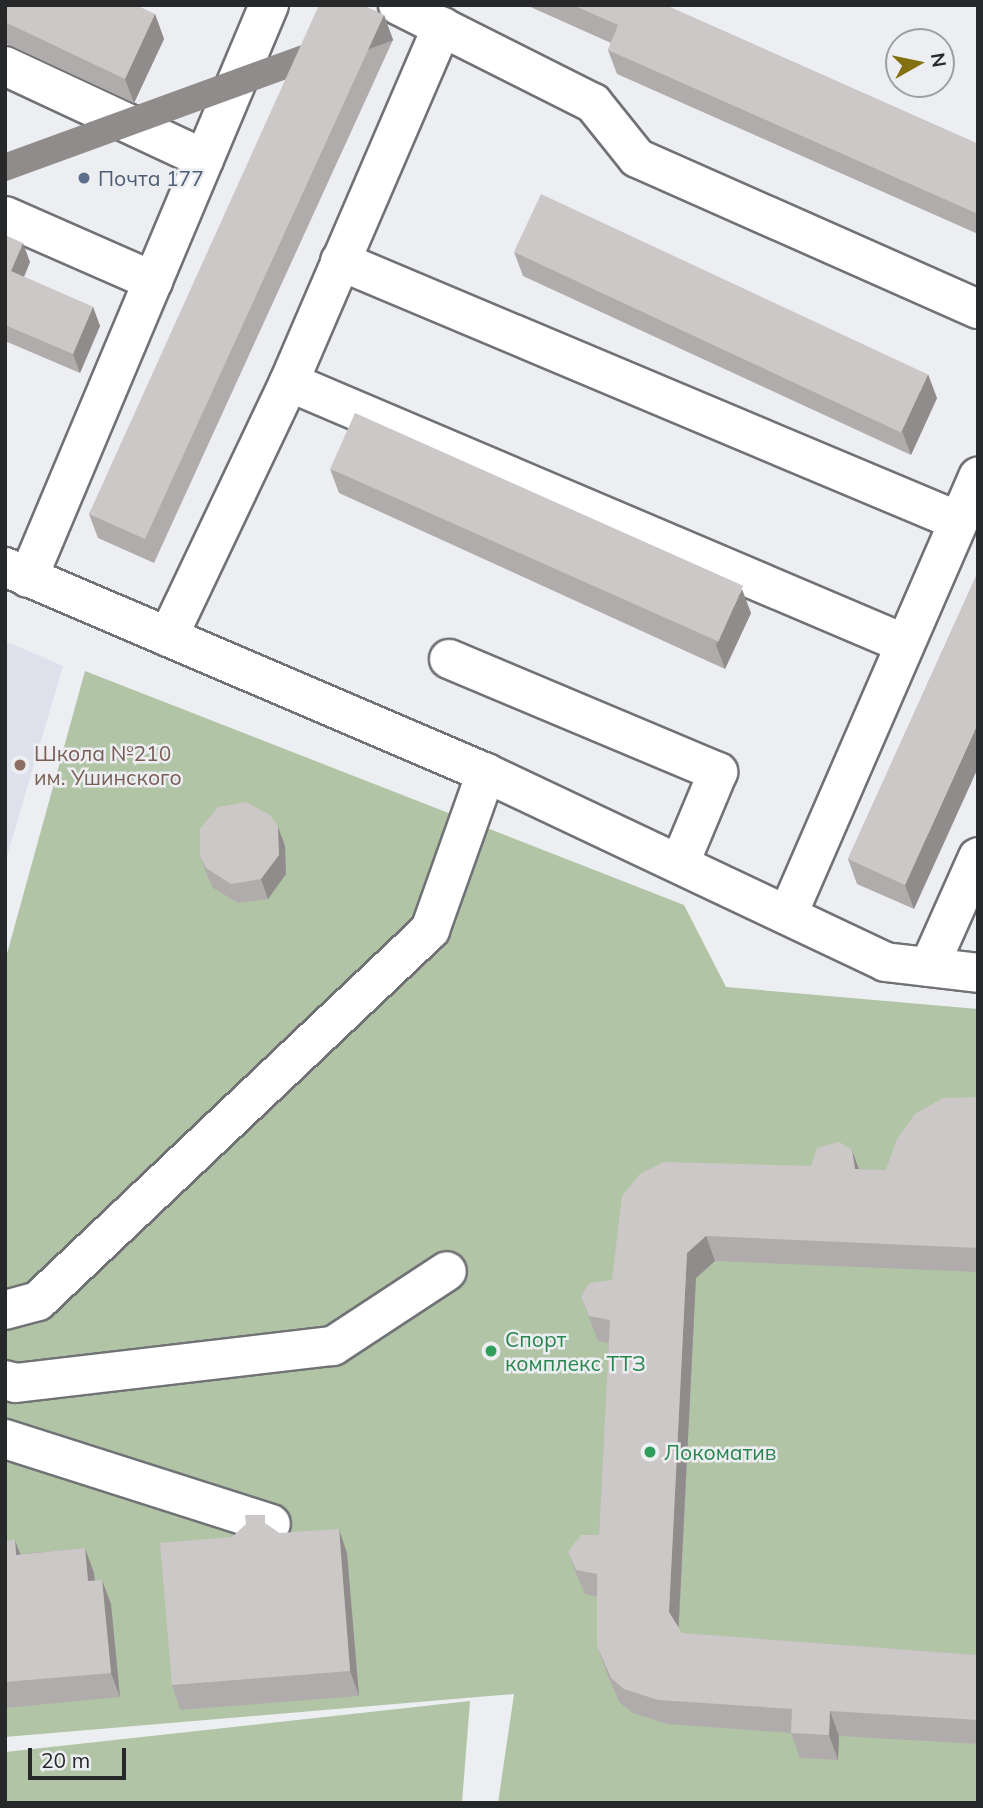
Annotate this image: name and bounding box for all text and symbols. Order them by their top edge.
north arrow [885,28,955,98]
text: N [926,51,952,69]
place label: Почта 177 [98,165,204,191]
marker: Почта 177 [76,170,92,186]
place label: Школа №210 им. Ушинского [34,740,182,790]
marker: Школа №210 им. Ушинского [12,757,28,773]
place label: Спорт комплекс ТТЗ [505,1326,646,1376]
marker: Спорт комплекс ТТЗ [483,1343,499,1359]
place label: Локоматив [664,1439,776,1465]
marker: Локоматив [642,1444,658,1460]
scale bar [32,1734,130,1778]
text: 20 m [41,1747,90,1773]

